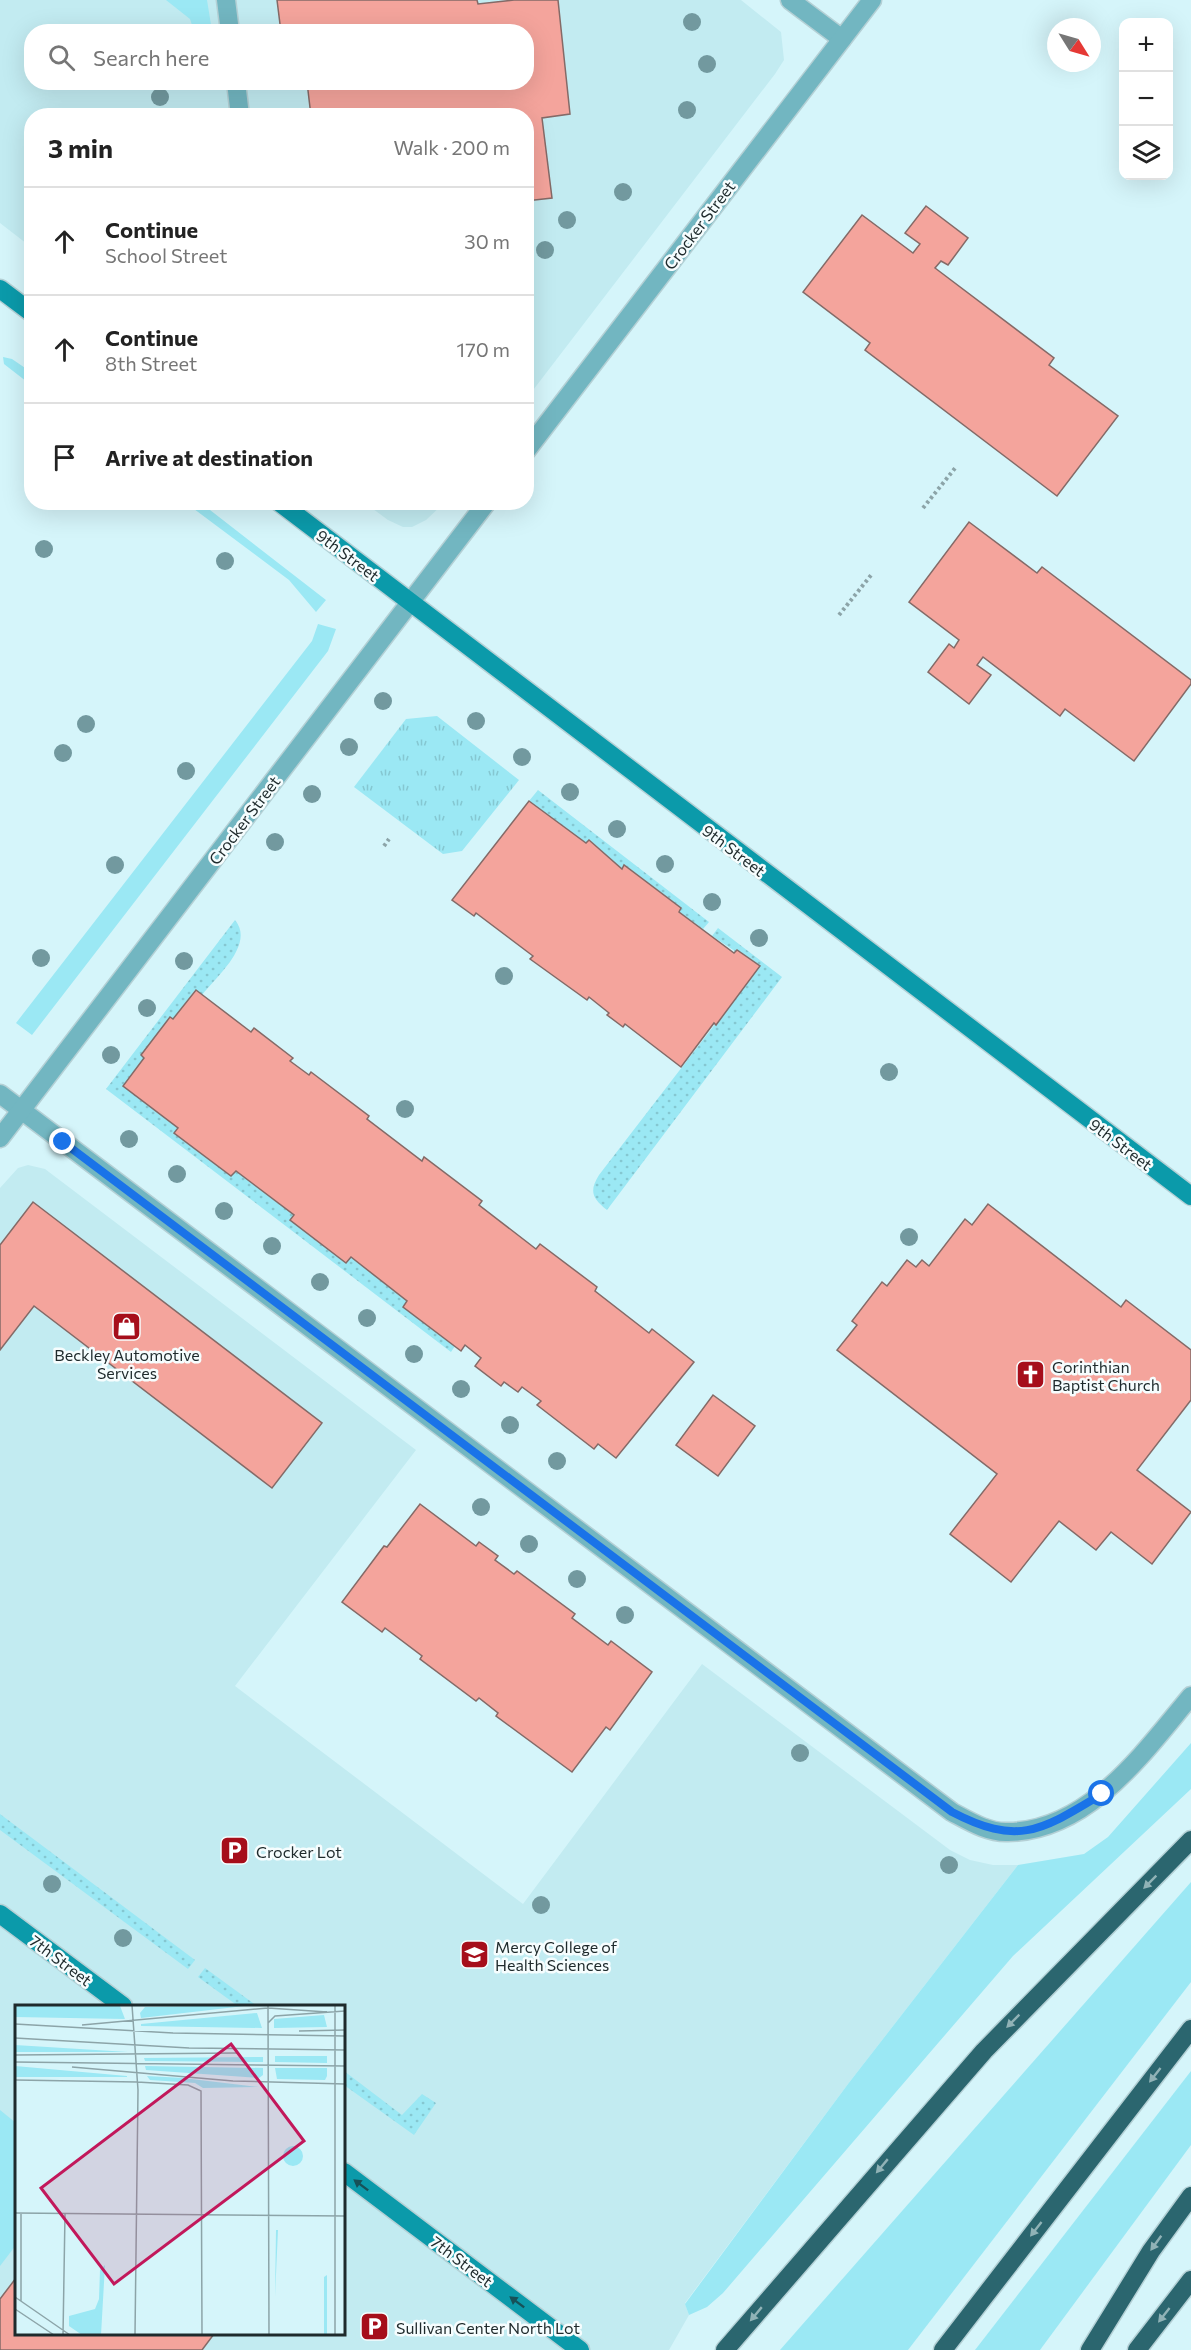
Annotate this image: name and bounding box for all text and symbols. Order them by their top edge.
north arrow [1047,18,1101,72]
map controls [1119,18,1173,180]
button: + [1119,18,1173,72]
search box [24,24,534,90]
icon: search [45,41,78,74]
text: Search here [93,44,209,71]
button: − [1119,72,1173,126]
button: layers [1119,126,1173,180]
text: 3 min [48,132,113,163]
text: Walk · 200 m [393,135,510,159]
street label: Crocker Street [660,177,739,273]
text: Continue [105,216,198,243]
icon: ahead [48,225,81,258]
text: 30 m [464,229,510,253]
text: School Street [105,243,227,267]
text: Continue [105,324,198,351]
icon: ahead [48,333,81,366]
text: 170 m [457,337,510,361]
text: 8th Street [105,351,197,375]
icon: arrive [48,441,81,474]
text: Arrive at destination [105,444,313,471]
street label: 9th Street [313,525,384,585]
street label: Crocker Street [205,772,284,868]
street label: 9th Street [699,820,770,880]
street label: 9th Street [1086,1114,1157,1174]
route end [49,1128,75,1154]
shop icon: Beckley Automotive Services [111,1310,143,1342]
place label: Beckley Automotive Services [54,1345,200,1382]
place label: Corinthian Baptist Church [1052,1357,1160,1394]
church icon: Corinthian Baptist Church [1015,1359,1047,1391]
route start [1088,1780,1114,1806]
parking icon: Crocker Lot [219,1835,251,1867]
place label: Crocker Lot [256,1842,342,1861]
one-way arrow [1143,1874,1157,1889]
street label: 7th Street [26,1931,96,1990]
place label: Mercy College of Health Sciences [495,1937,618,1974]
school or university icon: Mercy College of Health Sciences [458,1939,490,1971]
inset map [15,2005,345,2335]
one-way arrow [1007,2013,1021,2027]
one-way arrow [1149,2067,1162,2083]
one-way arrow [876,2158,889,2174]
one-way arrow [353,2180,368,2192]
one-way arrow [1030,2222,1042,2237]
street label: 7th Street [427,2232,497,2291]
one-way arrow [1150,2235,1162,2251]
one-way arrow [509,2297,524,2309]
one-way arrow [750,2306,763,2321]
one-way arrow [1157,2307,1170,2323]
parking icon: Sullivan Center North Lot [359,2311,391,2343]
place label: Sullivan Center North Lot [396,2318,581,2337]

